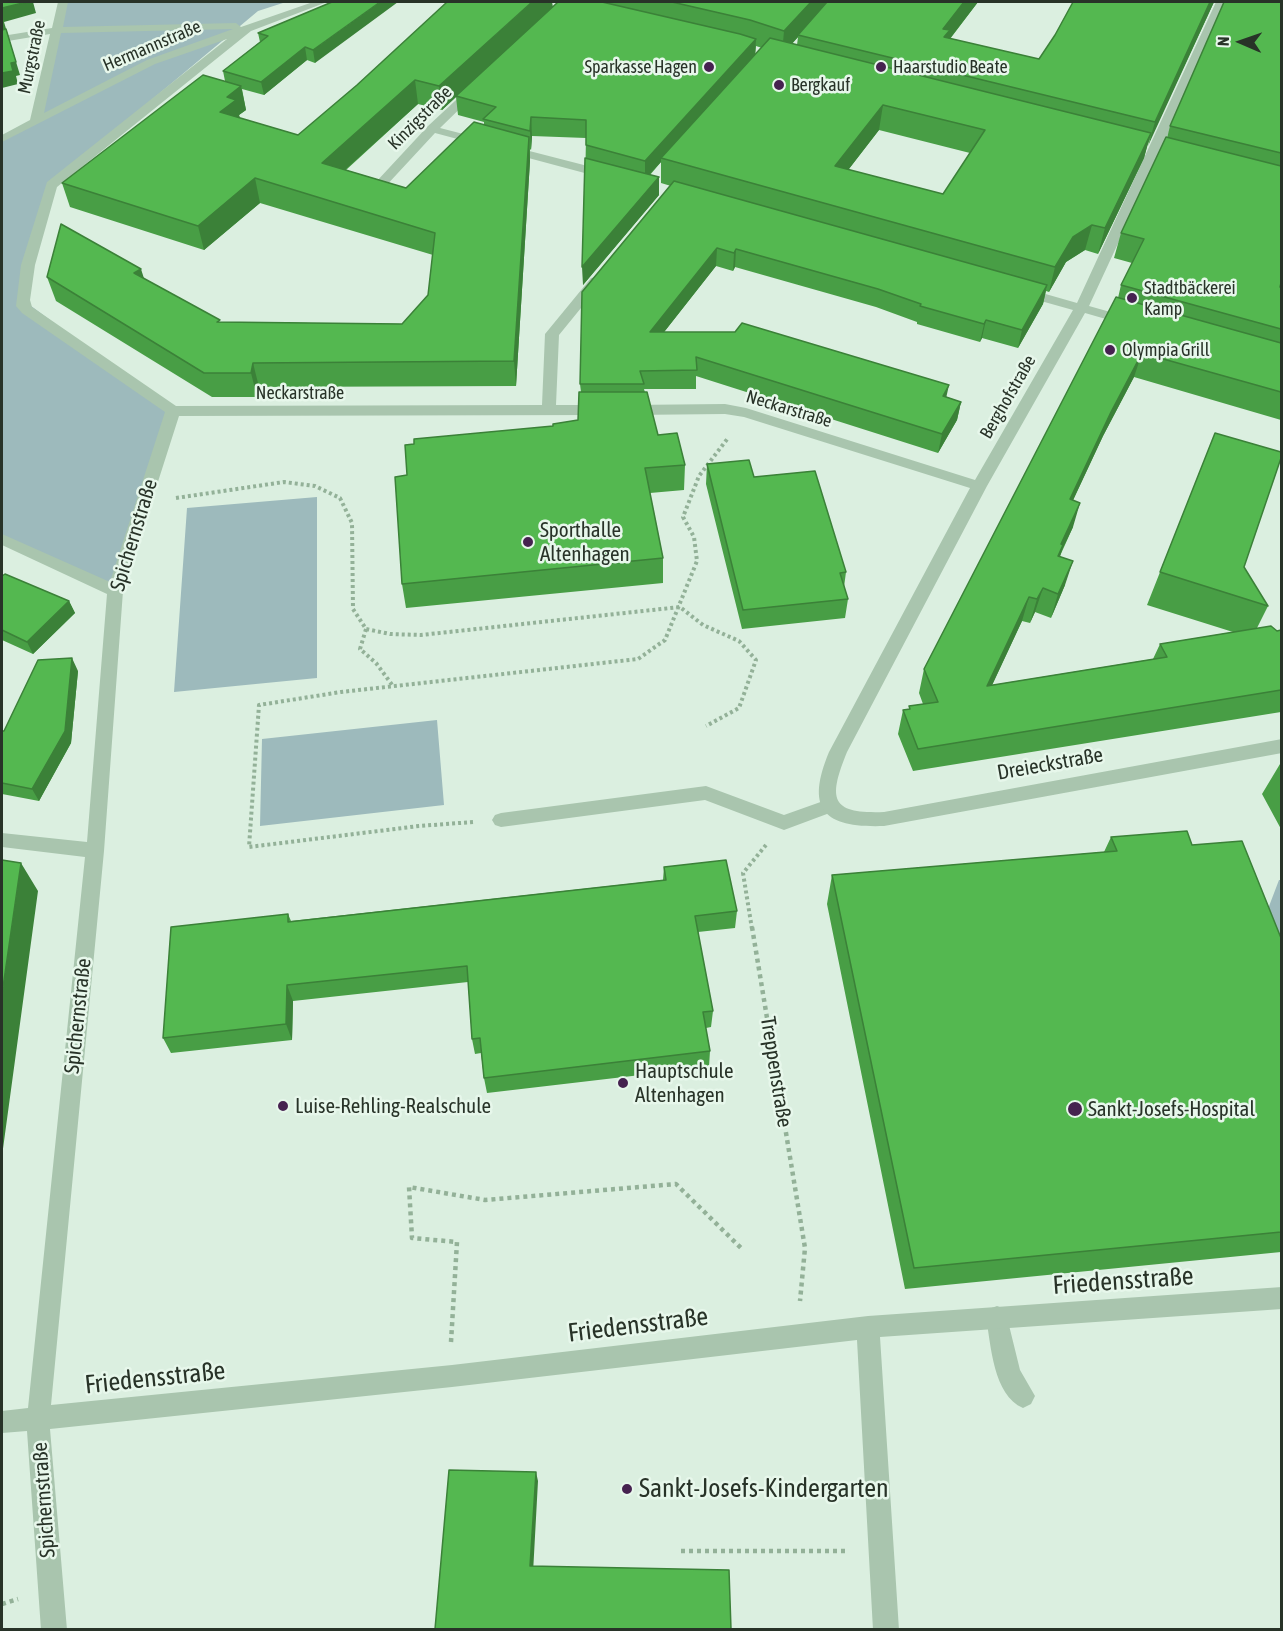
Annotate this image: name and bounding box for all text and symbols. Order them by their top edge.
north arrow [1211,12,1271,72]
street label: Hermannstraße [100,16,204,76]
street label: Murgstraße [14,18,50,96]
text: N [1214,36,1232,46]
place label: Sparkasse Hagen [584,56,697,78]
place label: Haarstudio Beate [893,56,1008,78]
marker: Sparkasse Hagen [702,60,716,74]
marker: Haarstudio Beate [874,60,888,74]
place label: Bergkauf [791,74,850,96]
marker: Bergkauf [772,78,786,92]
street label: Kinzigstraße [384,82,456,154]
place label: Stadtbäckerei Kamp [1144,277,1236,320]
marker: Stadtbäckerei Kamp [1125,291,1139,305]
place label: Olympia Grill [1122,339,1210,361]
marker: Olympia Grill [1103,343,1117,357]
street label: Berghofstraße [975,351,1041,443]
street label: Neckarstraße [256,382,344,404]
street label: Neckarstraße [744,386,834,432]
street label: Spichernstraße [105,476,163,594]
place label: Sporthalle Altenhagen [540,517,630,567]
marker: Sporthalle Altenhagen [521,535,535,549]
street label: Dreieckstraße [995,742,1105,786]
street label: Spichernstraße [59,957,97,1075]
street label: Treppenstraße [755,1015,797,1129]
place label: Hauptschule Altenhagen [635,1058,734,1108]
marker: Hauptschule Altenhagen [616,1076,630,1090]
place label: Luise-Rehling-Realschule [295,1093,491,1119]
place label: Sankt-Josefs-Hospital [1088,1096,1255,1122]
marker: Luise-Rehling-Realschule [276,1099,290,1113]
marker: Sankt-Josefs-Hospital [1066,1100,1084,1118]
street label: Friedensstraße [1052,1261,1194,1301]
street label: Friedensstraße [566,1301,710,1349]
street label: Friedensstraße [83,1355,227,1401]
street label: Spichernstraße [27,1441,61,1559]
place label: Sankt-Josefs-Kindergarten [639,1473,889,1505]
marker: Sankt-Josefs-Kindergarten [620,1482,634,1496]

